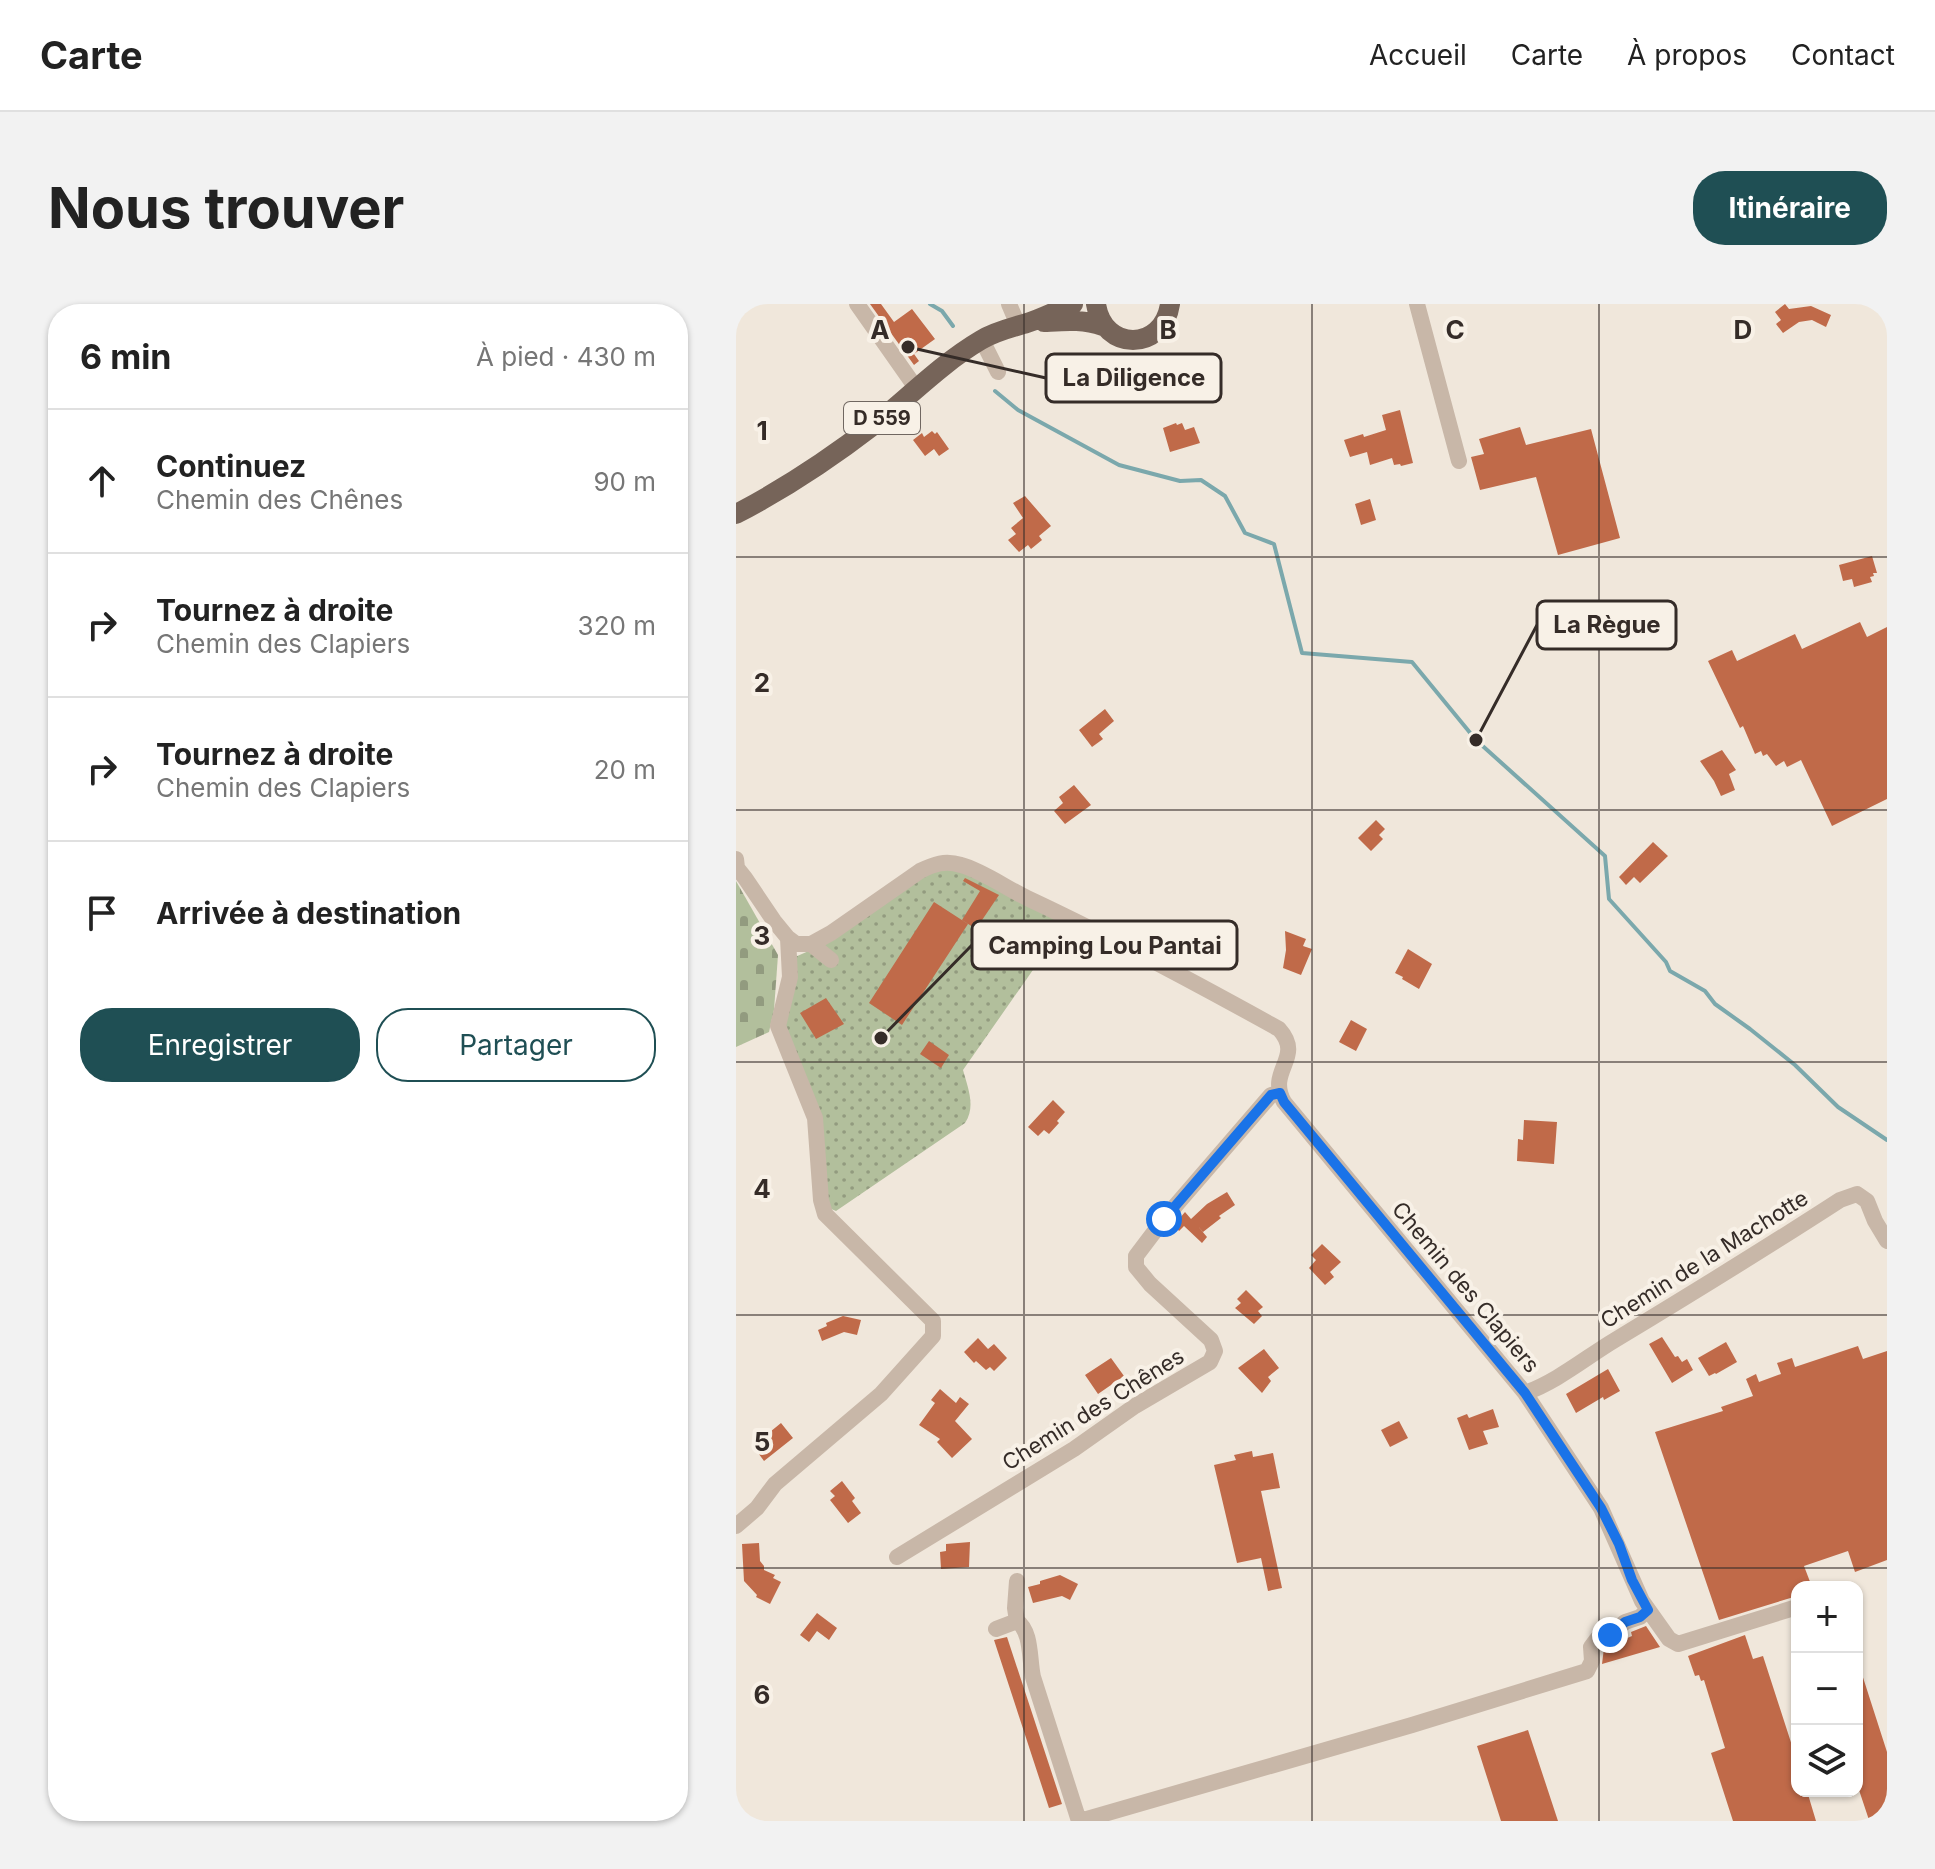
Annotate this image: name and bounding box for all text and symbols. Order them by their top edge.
text: Carte [40,32,143,78]
text: Accueil [1369,38,1467,72]
text: Carte [1511,38,1583,72]
text: À propos [1627,38,1747,72]
text: Contact [1791,38,1895,72]
button: Itinéraire [1693,171,1887,245]
text: Nous trouver [48,174,404,242]
text: A [870,314,890,345]
text: B [1159,314,1177,345]
text: C [1445,314,1465,345]
text: D [1734,314,1752,345]
text: 6 min [80,336,172,377]
text: À pied · 430 m [476,341,656,372]
callout: La Diligence [1046,354,1221,402]
text: La Diligence [1063,363,1205,392]
road number: D 559 [844,402,920,434]
text: 1 [756,415,768,446]
text: Continuez [156,448,306,484]
icon: ahead [80,459,124,503]
text: 90 m [593,466,656,497]
text: Chemin des Chênes [156,484,403,515]
text: Tournez à droite [156,592,393,628]
callout: La Règue [1537,601,1676,649]
icon: right [80,603,124,647]
text: 320 m [578,610,656,641]
text: La Règue [1553,610,1661,639]
text: Chemin des Clapiers [156,628,410,659]
text: 2 [754,667,770,698]
text: Tournez à droite [156,736,393,772]
icon: right [80,747,124,791]
text: 20 m [594,754,656,785]
text: Chemin des Clapiers [156,772,410,803]
icon: arrive [80,891,124,935]
text: Arrivée à destination [156,895,461,931]
text: 3 [754,920,770,951]
callout: Camping Lou Pantai [972,921,1237,969]
text: Camping Lou Pantai [988,931,1222,960]
button: Enregistrer [80,1008,360,1082]
button: Partager [376,1008,656,1082]
text: 4 [753,1173,771,1204]
street label: Chemin de la Machotte [1596,1185,1812,1333]
street label: Chemin des Clapiers [1387,1196,1545,1378]
route start [1146,1201,1182,1237]
street label: Chemin des Chênes [997,1343,1189,1475]
text: 5 [754,1426,770,1457]
map controls [1791,1581,1863,1797]
button: + [1791,1581,1863,1653]
route end [1592,1617,1628,1653]
button: − [1791,1653,1863,1725]
text: 6 [754,1679,770,1710]
button: layers [1791,1725,1863,1797]

